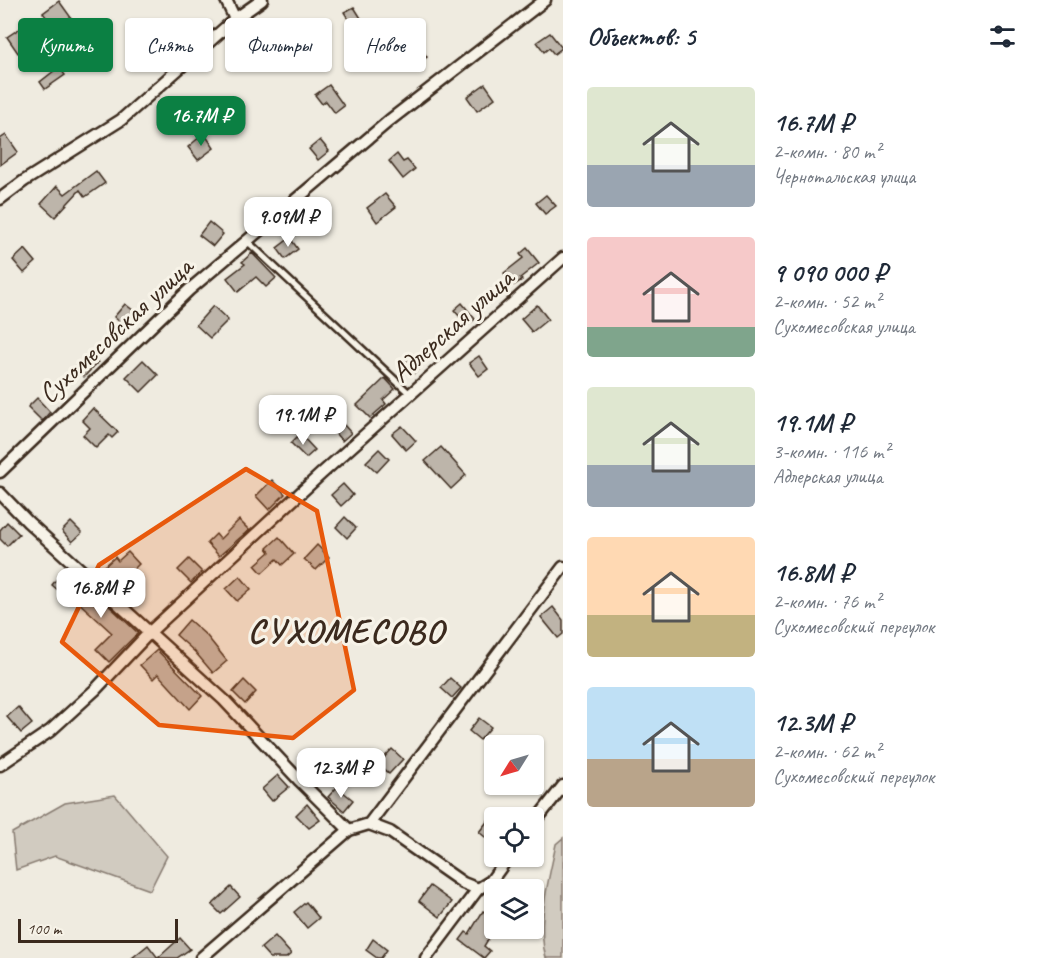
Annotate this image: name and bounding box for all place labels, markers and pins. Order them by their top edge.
pin: 16.7M ₽ [146,96,256,147]
pin: 9.09M ₽ [233,197,343,248]
pin: 19.1M ₽ [248,395,358,446]
pin: 16.8M ₽ [46,568,156,619]
pin: 12.3M ₽ [286,748,396,799]

